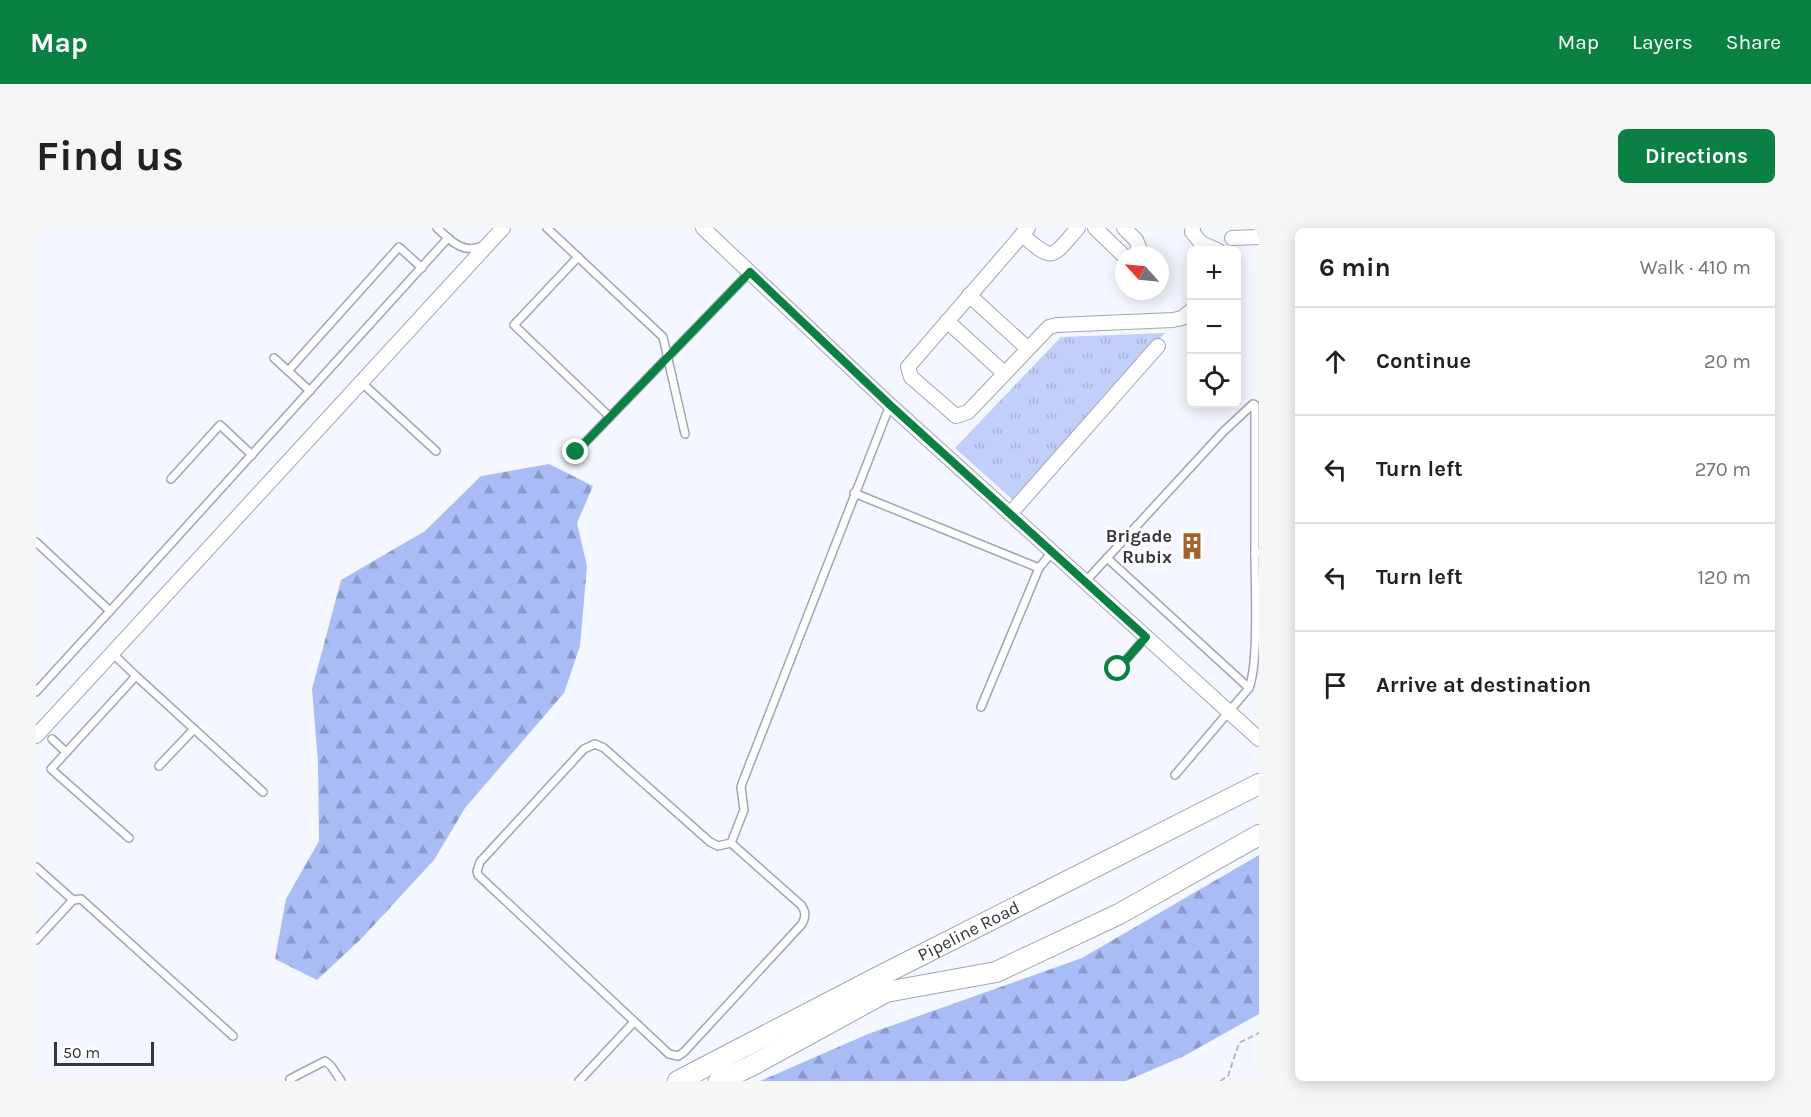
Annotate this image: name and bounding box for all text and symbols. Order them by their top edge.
text: Map [30,26,88,59]
text: Map [1557,30,1599,54]
text: Layers [1632,30,1693,54]
text: Share [1726,30,1781,54]
button: Directions [1618,129,1775,183]
text: Find us [36,131,184,181]
north arrow [1115,246,1169,300]
map controls [1187,246,1241,408]
button: + [1187,246,1241,300]
text: 6 min [1319,252,1391,283]
text: Walk · 410 m [1640,256,1751,279]
button: − [1187,300,1241,354]
icon: ahead [1319,345,1352,378]
text: Continue [1376,348,1471,374]
text: 20 m [1704,350,1751,373]
button: locate [1187,354,1241,408]
route end [562,438,588,464]
icon: left [1319,453,1352,486]
text: Turn left [1376,456,1463,482]
text: 270 m [1695,458,1751,481]
place label: Brigade Rubix [1106,525,1172,568]
building icon: Brigade Rubix [1177,531,1207,561]
icon: left [1319,561,1352,594]
text: Turn left [1376,564,1463,590]
text: 120 m [1697,566,1751,589]
route start [1104,655,1130,681]
icon: arrive [1319,669,1352,702]
text: Arrive at destination [1376,672,1591,698]
street label: Pipeline Road [914,896,1023,966]
scale bar [54,1039,154,1066]
text: 50 m [63,1043,100,1062]

